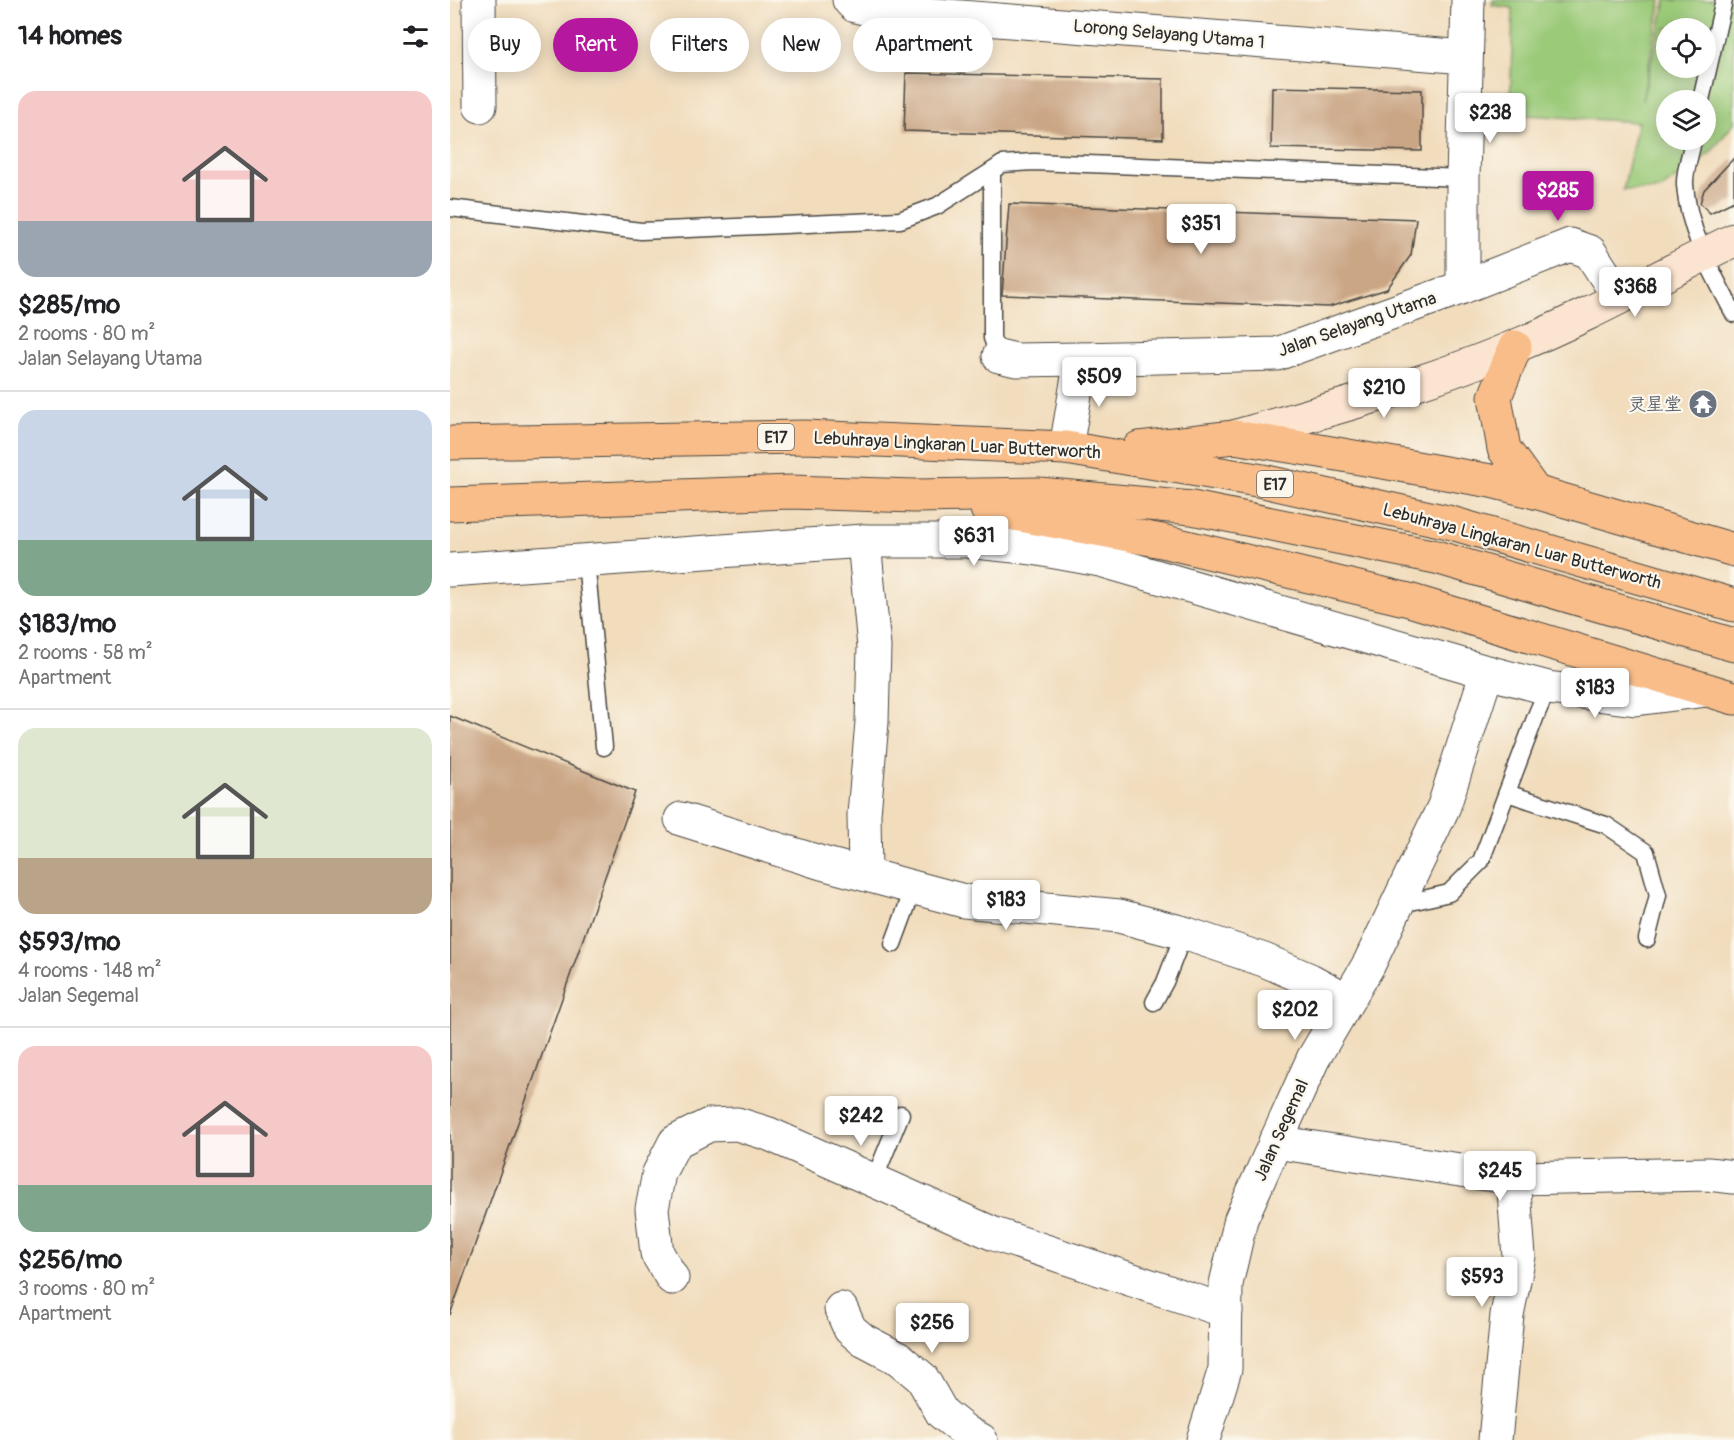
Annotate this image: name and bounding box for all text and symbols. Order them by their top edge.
street label: Lorong Selayang Utama 1 [1072,15,1266,54]
chip: Buy [468,18,541,72]
chip: Rent [553,18,638,72]
chip: Filters [650,18,749,72]
chip: New [761,18,841,72]
chip: Apartment [853,18,993,72]
map controls [1656,18,1716,150]
button: locate [1656,18,1716,78]
text: 14 homes [18,20,122,52]
icon: filters [399,20,432,53]
button: layers [1656,90,1716,150]
pin: $238 [1454,93,1526,144]
text: $238 [1469,100,1511,125]
icon: home [171,130,279,238]
pin: $285 [1522,171,1594,222]
text: $285 [1537,178,1579,203]
pin: $351 [1165,204,1237,255]
text: $351 [1181,211,1221,236]
pin: $368 [1599,267,1671,318]
text: $368 [1613,274,1657,299]
street label: Jalan Selayang Utama [1275,287,1439,362]
text: $285/mo [18,289,120,321]
text: 2 rooms · 80 m² [18,321,155,346]
text: Jalan Selayang Utama [18,346,202,371]
pin: $509 [1063,357,1135,408]
text: $509 [1076,364,1122,389]
pin: $210 [1348,368,1420,419]
text: $210 [1362,375,1406,400]
temple icon: 灵星堂 [1687,388,1719,420]
place label: 灵星堂 [1628,393,1682,416]
road number: E17 [758,424,794,450]
street label: Lebuhraya Lingkaran Luar Butterworth [813,426,1101,465]
icon: home [171,449,279,557]
road number: E17 [1257,471,1293,497]
street label: Lebuhraya Lingkaran Luar Butterworth [1380,498,1664,595]
pin: $631 [938,516,1010,567]
text: $631 [953,523,995,548]
text: $183/mo [18,608,116,640]
text: 2 rooms · 58 m² [18,640,153,665]
text: Apartment [18,665,111,690]
pin: $183 [1559,668,1631,719]
text: $183 [1575,675,1615,700]
icon: home [171,767,279,875]
pin: $183 [970,880,1042,931]
text: $183 [986,887,1026,912]
text: $593/mo [18,926,120,958]
text: 4 rooms · 148 m² [18,958,162,983]
text: Jalan Segemal [18,983,139,1008]
pin: $202 [1259,990,1331,1041]
text: $202 [1272,997,1318,1022]
street label: Jalan Segemal [1249,1076,1314,1185]
icon: home [171,1085,279,1193]
pin: $242 [825,1096,897,1147]
text: $242 [839,1103,883,1128]
pin: $245 [1464,1151,1536,1202]
text: $245 [1478,1158,1522,1183]
text: $256/mo [18,1244,122,1276]
pin: $593 [1446,1257,1518,1308]
text: $593 [1460,1264,1504,1289]
text: 3 rooms · 80 m² [18,1276,155,1301]
text: Apartment [18,1301,111,1326]
pin: $256 [896,1303,968,1354]
text: $256 [910,1310,954,1335]

